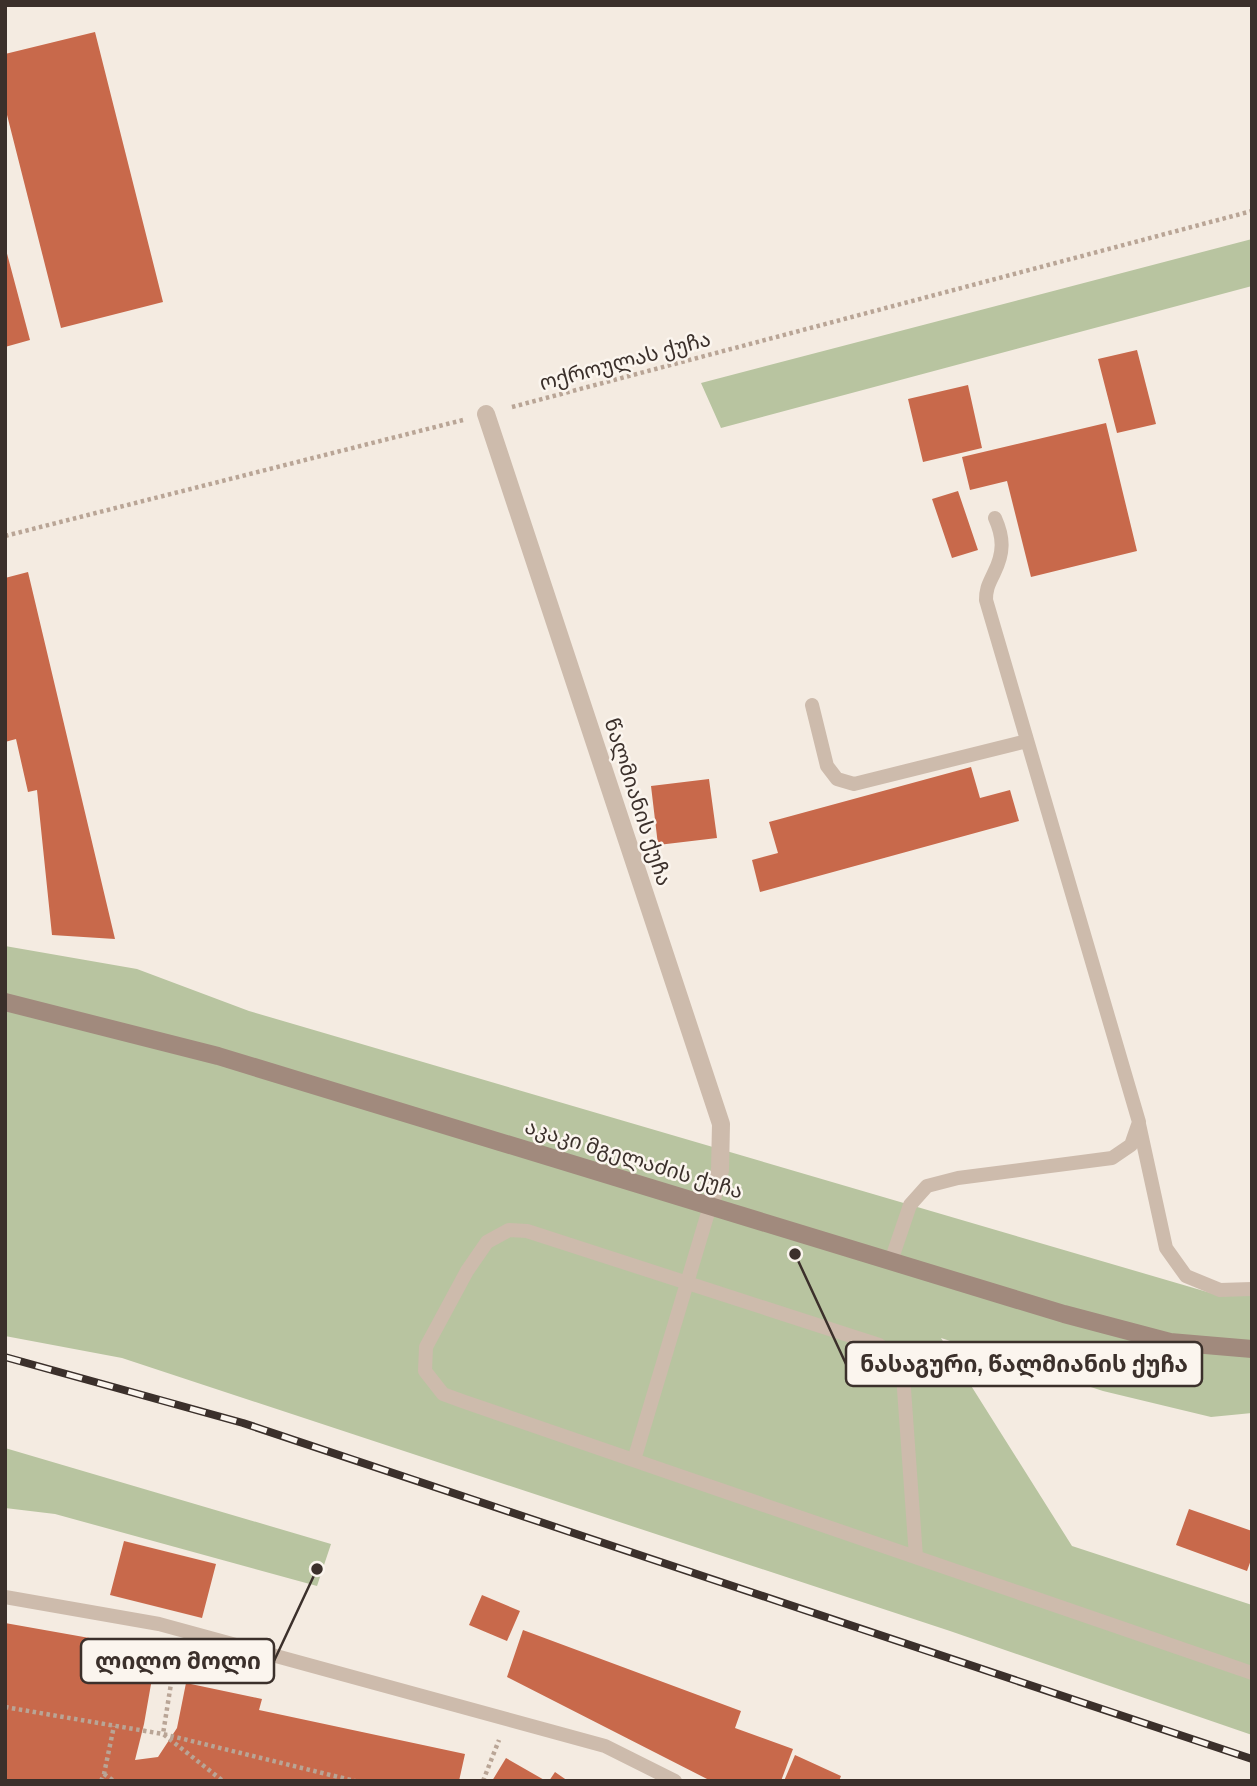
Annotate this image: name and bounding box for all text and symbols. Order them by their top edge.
street label: ოქროულას ქუჩა [536,324,714,397]
street label: წალმიანის ქუჩა [598,714,679,889]
street label: აკაკი მგელაძის ქუჩა [521,1112,747,1206]
callout: ნასაგური, წალმიანის ქუჩა [846,1342,1202,1386]
text: ნასაგური, წალმიანის ქუჩა [860,1348,1188,1379]
callout: ლილო მოლი [81,1639,274,1683]
text: ლილო მოლი [95,1645,261,1676]

